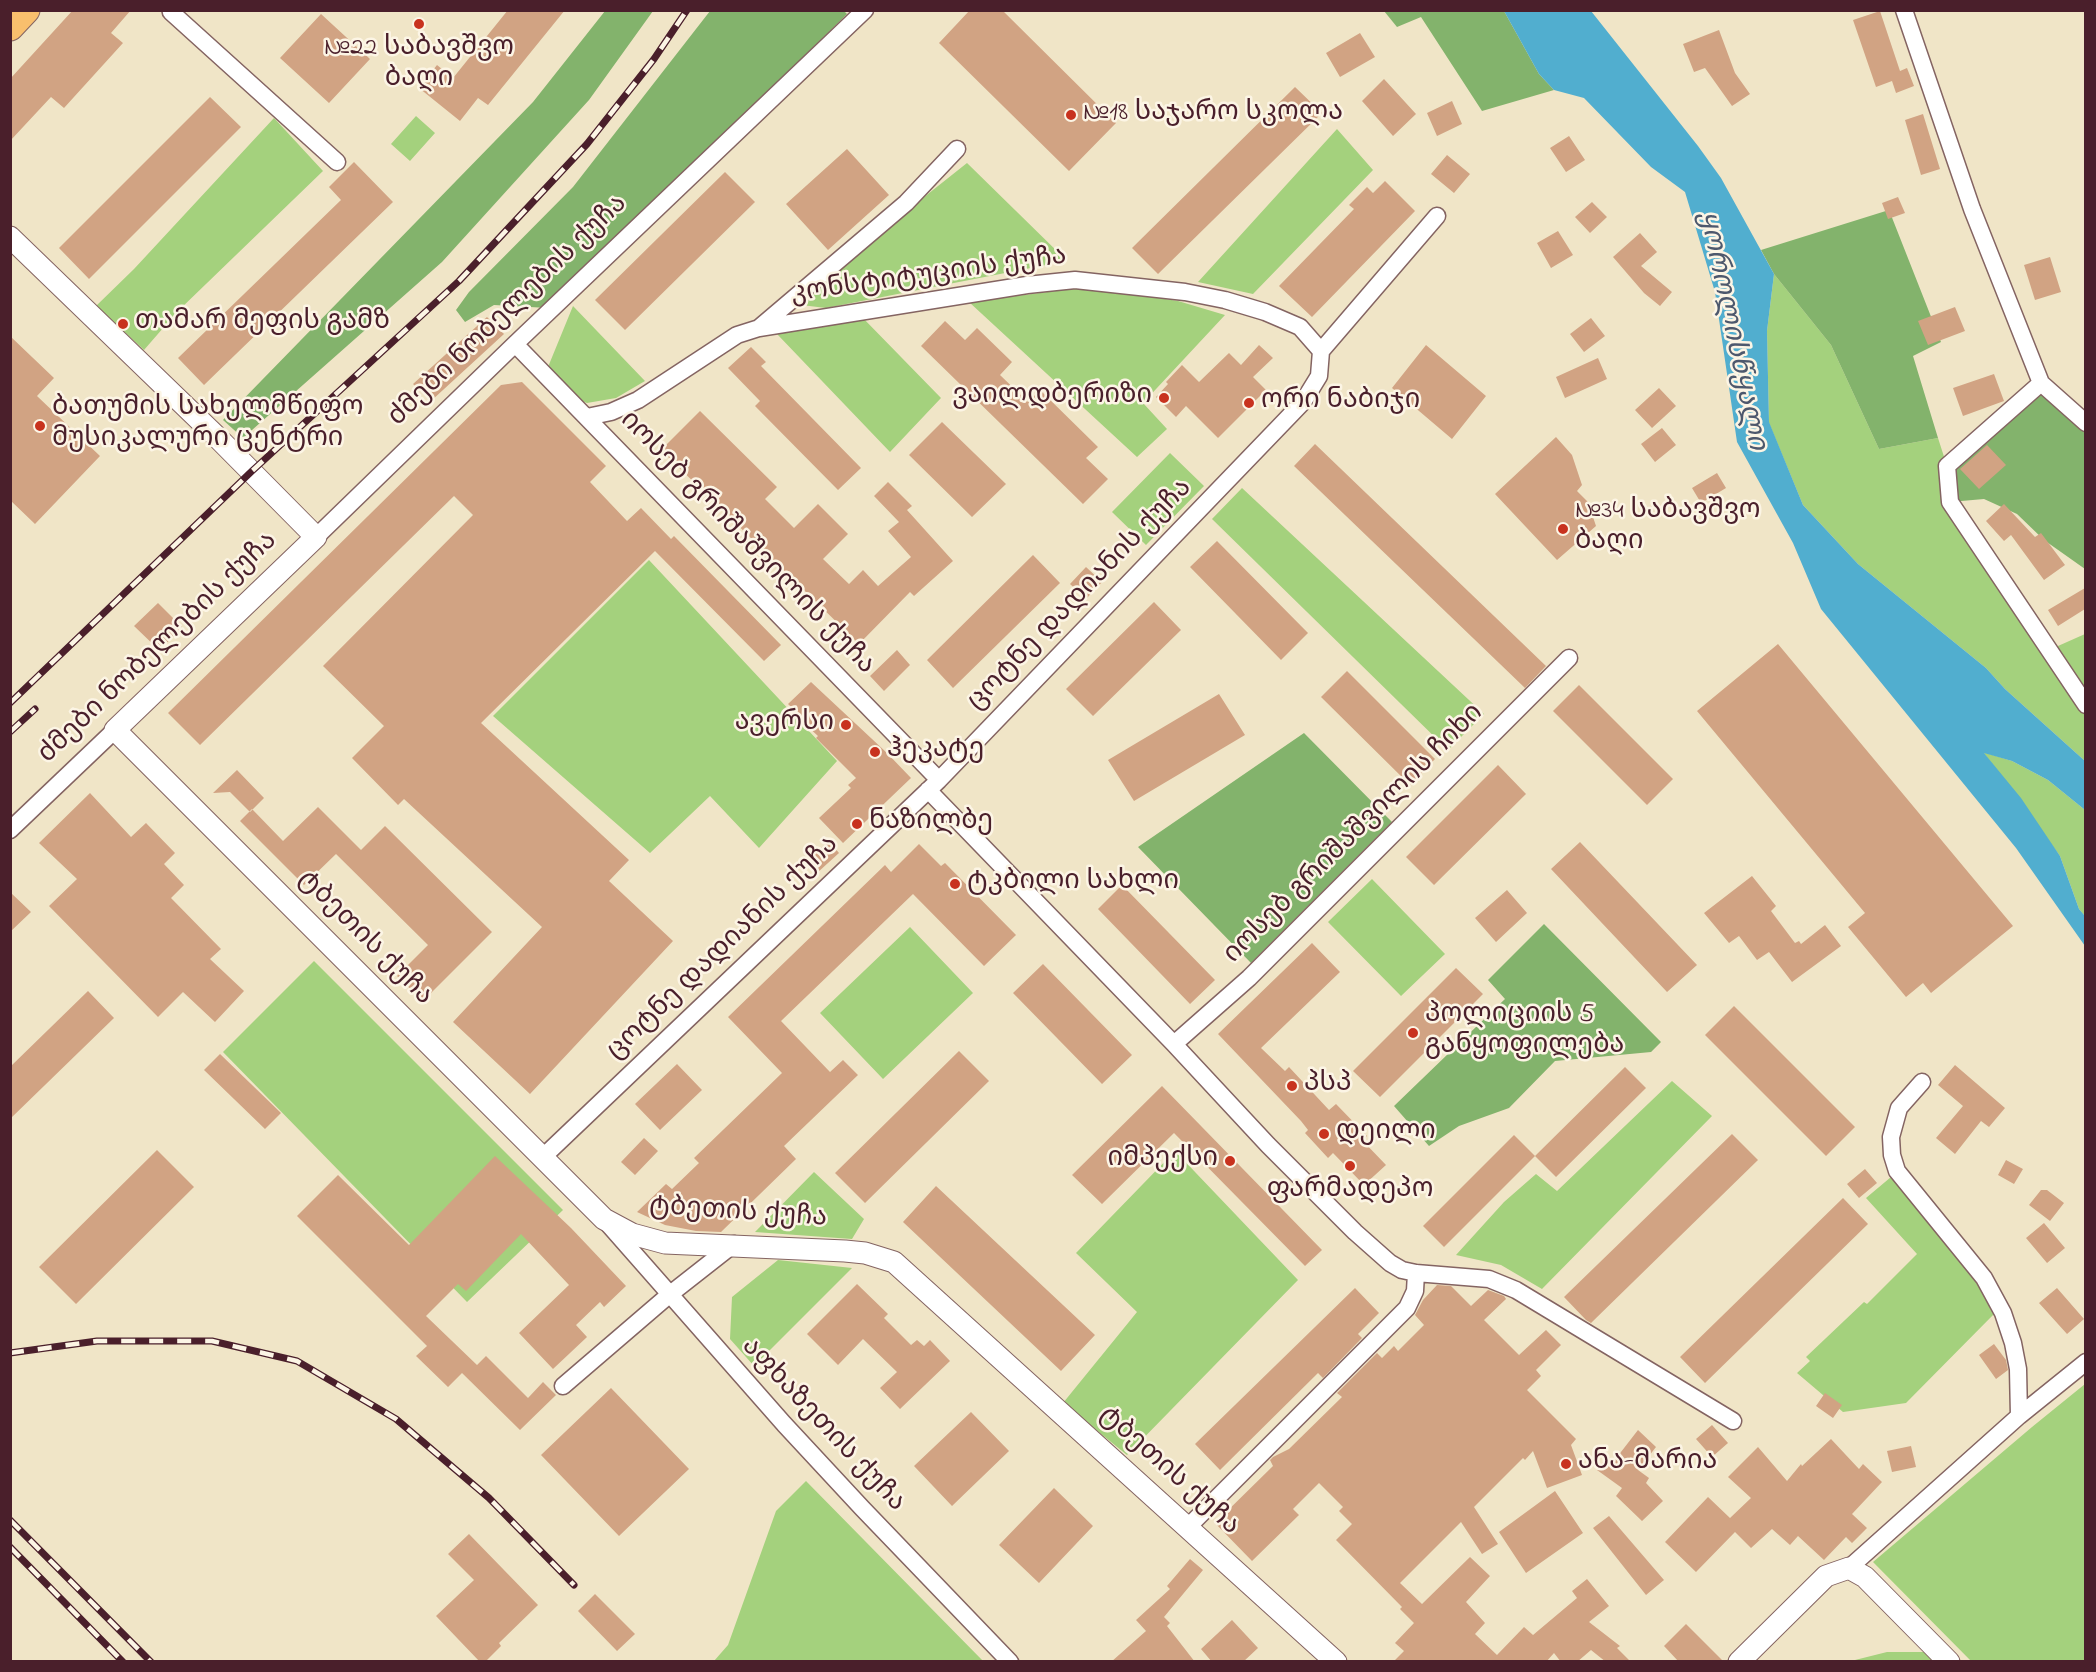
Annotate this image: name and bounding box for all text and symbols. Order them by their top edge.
marker: №22 საბავშვო ბაღი [412,17,426,31]
place label: №22 საბავშვო ბაღი [324,34,514,97]
place label: №18 საჯარო სკოლა [1083,99,1343,131]
marker: №18 საჯარო სკოლა [1064,108,1078,122]
street label: ძმები ნობელების ქუჩა [383,189,635,435]
water label: ყოროლისწყალი [1688,209,1772,453]
street label: კონსტიტუციის ქუჩა [789,242,1069,312]
place label: თამარ მეფის გამზ [135,308,390,340]
marker: თამარ მეფის გამზ [116,317,130,331]
place label: ვაილდბერიზი [952,382,1152,414]
place label: ორი ნაბიჯი [1261,387,1420,419]
marker: ვაილდბერიზი [1157,391,1171,405]
place label: ბათუმის სახელმწიფო მუსიკალური ცენტრი [52,394,363,457]
marker: ორი ნაბიჯი [1242,396,1256,410]
street label: იოსებ გრიშაშვილის ქუჩა [612,406,880,682]
marker: ბათუმის სახელმწიფო მუსიკალური ცენტრი [33,419,47,433]
street label: ცოტნე დადიანის ქუჩა [962,473,1200,719]
place label: №34 საბავშვო ბაღი [1575,497,1761,560]
marker: №34 საბავშვო ბაღი [1556,522,1570,536]
street label: ძმები ნობელების ქუჩა [33,526,285,772]
street label: იოსებ გრიშაშვილის ჩიხი [1218,698,1492,972]
place label: ავერსი [735,709,834,741]
marker: ავერსი [839,718,853,732]
place label: ჰეკატე [887,736,984,768]
marker: ჰეკატე [868,745,882,759]
place label: ნაზილბე [869,808,993,840]
marker: ნაზილბე [850,817,864,831]
street label: ცოტნე დადიანის ქუჩა [601,830,847,1068]
street label: ტბეთის ქუჩა [290,865,438,1013]
place label: ტკბილი სახლი [967,868,1179,900]
marker: ტკბილი სახლი [948,877,962,891]
place label: პოლიციის 5 განყოფილება [1425,1001,1624,1064]
marker: პოლიციის 5 განყოფილება [1406,1026,1420,1040]
place label: პსპ [1304,1070,1351,1102]
marker: პსპ [1285,1079,1299,1093]
place label: დეილი [1336,1118,1436,1150]
marker: დეილი [1317,1127,1331,1141]
place label: იმპექსი [1108,1145,1218,1177]
marker: იმპექსი [1223,1154,1237,1168]
marker: ფარმადეპო [1343,1159,1357,1173]
place label: ფარმადეპო [1267,1176,1433,1208]
street label: ტბეთის ქუჩა [648,1192,828,1236]
street label: აფხაზეთის ქუჩა [733,1332,911,1520]
street label: ტბეთის ქუჩა [1091,1400,1245,1544]
place label: ანა-მარია [1578,1448,1717,1480]
marker: ანა-მარია [1559,1457,1573,1471]

